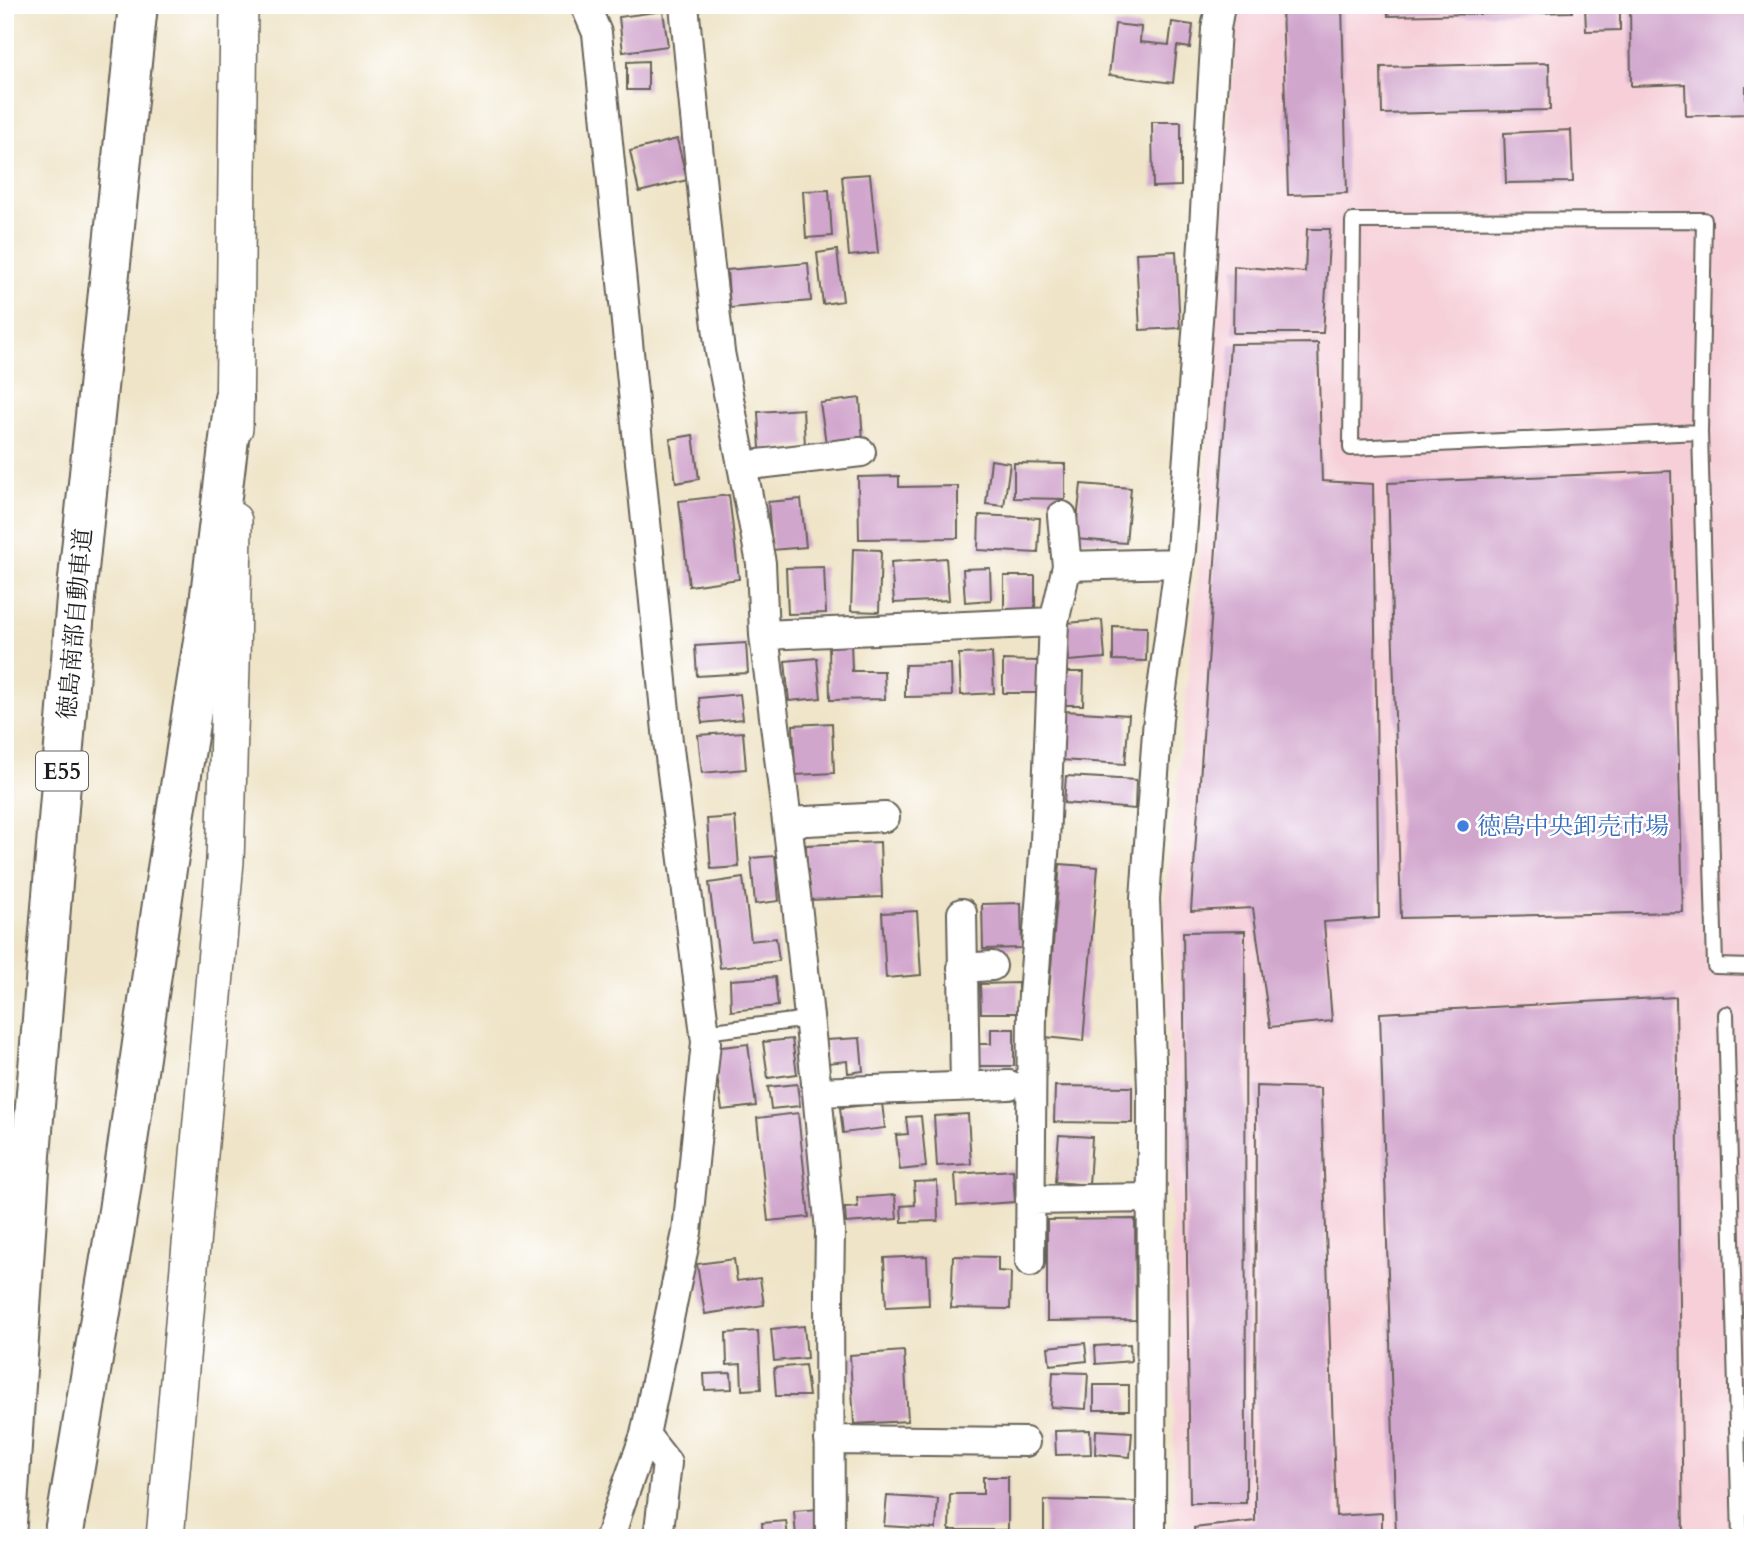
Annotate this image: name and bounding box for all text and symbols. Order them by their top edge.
street label: 徳島南部自動車道 [51,527,100,721]
road number: E55 [36,751,88,790]
place label: 徳島中央卸売市場 [1477,810,1669,843]
marker: 徳島中央卸売市場 [1455,818,1471,834]

